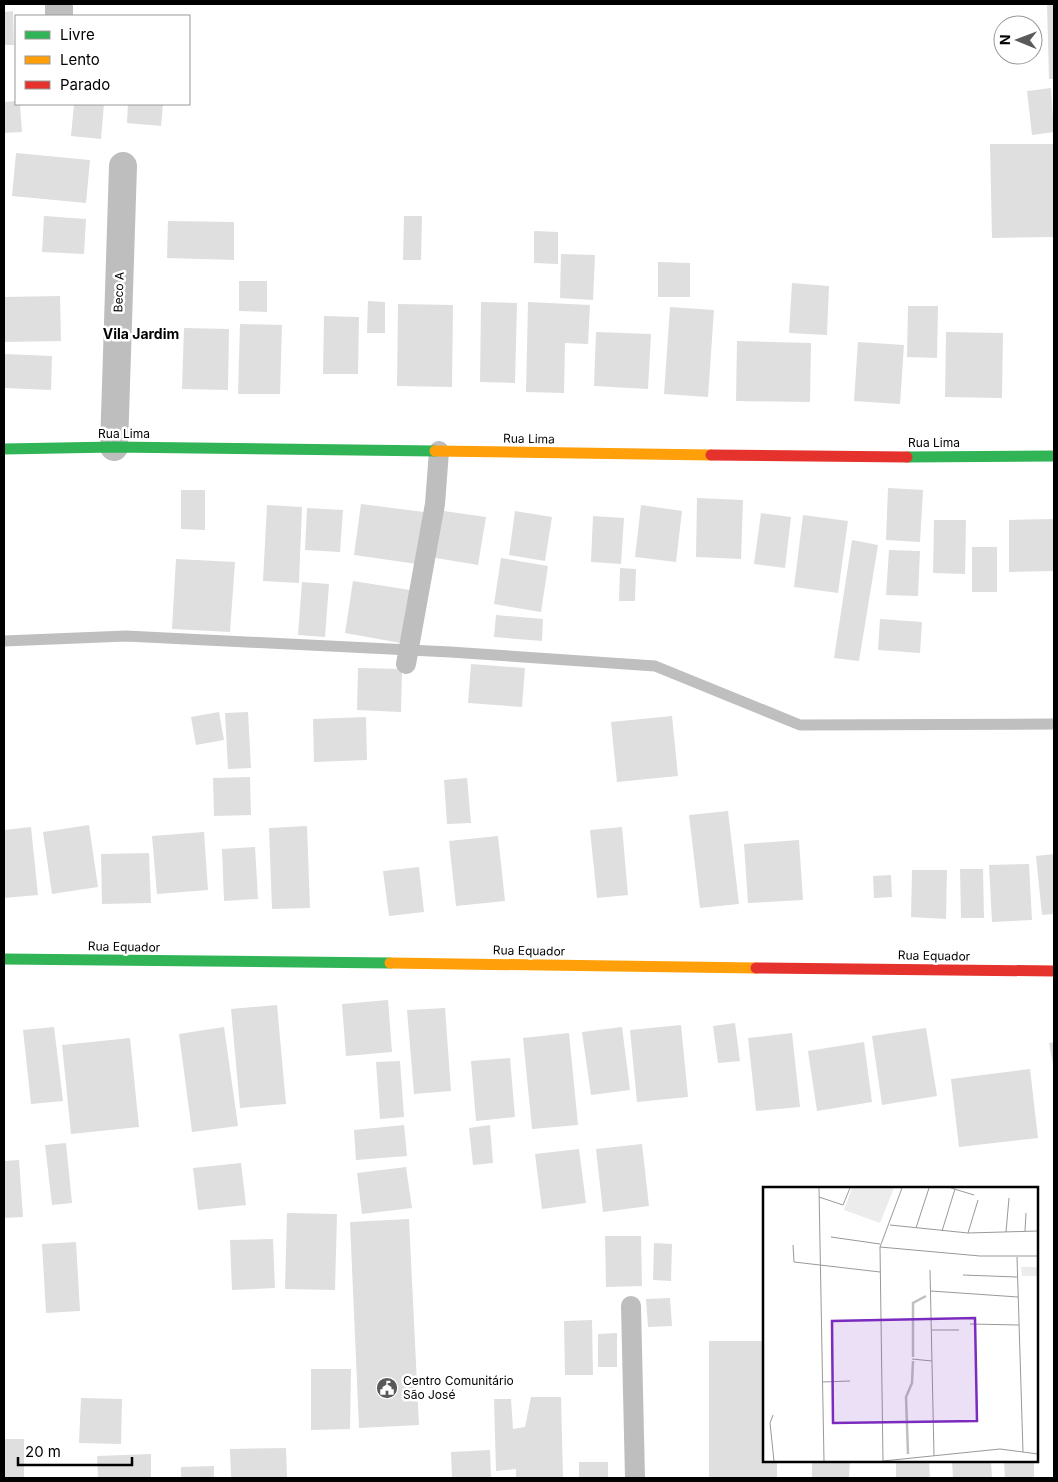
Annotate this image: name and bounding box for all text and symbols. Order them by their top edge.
legend [15,15,190,105]
north arrow [993,15,1043,65]
text: Livre [60,25,95,44]
text: N [996,34,1013,45]
text: Lento [60,50,100,69]
text: Parado [60,75,110,94]
street label: Beco A [110,271,127,313]
district label: Vila Jardim [103,325,179,342]
street label: Rua Lima [98,426,150,441]
street label: Rua Lima [503,431,555,446]
street label: Rua Lima [908,435,960,450]
street label: Rua Equador [88,938,161,955]
street label: Rua Equador [493,942,566,959]
street label: Rua Equador [898,947,971,964]
inset map [763,1187,1038,1462]
place label: Centro Comunitário São José [403,1373,514,1402]
public building icon: Centro Comunitário São José [375,1376,399,1400]
scale bar [18,1434,131,1466]
text: 20 m [25,1442,61,1461]

